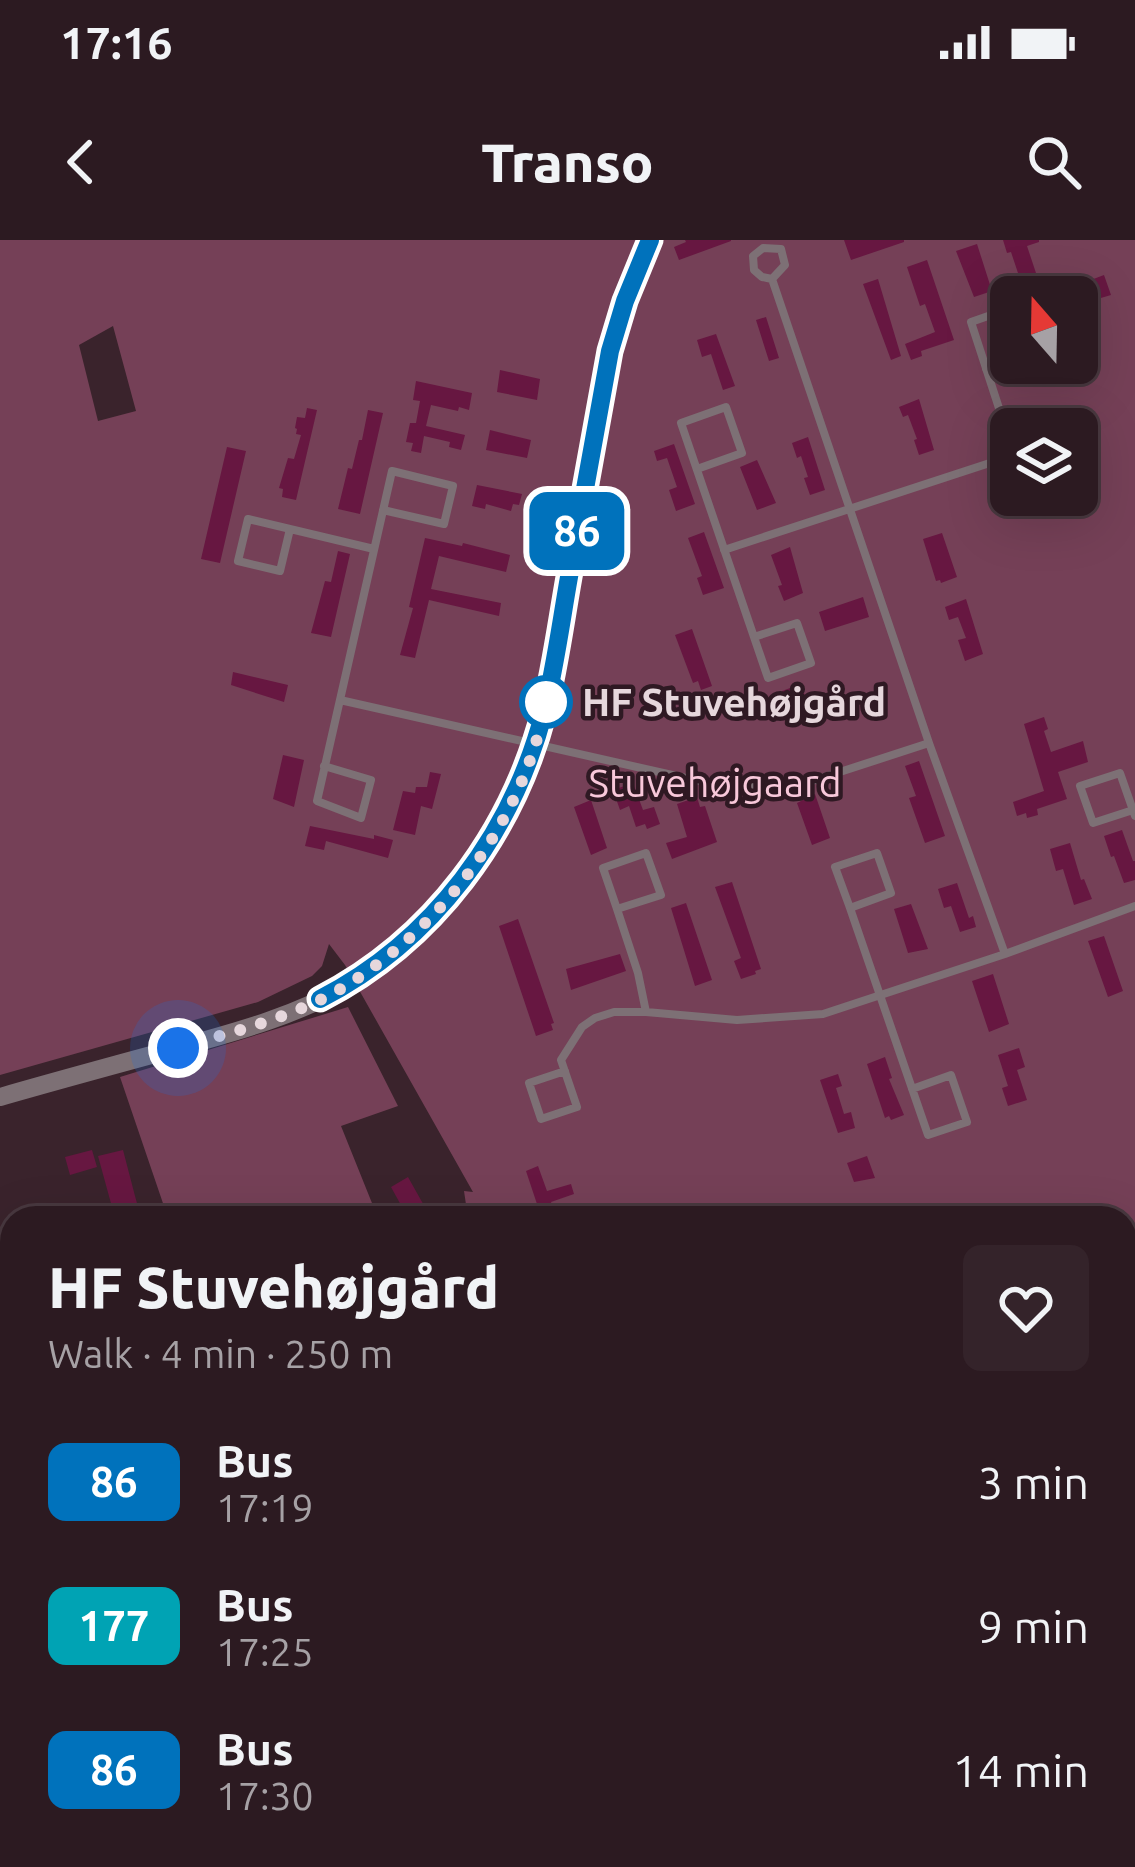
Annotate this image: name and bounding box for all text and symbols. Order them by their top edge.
text: 17:16 [60,17,173,68]
icon: back [48,129,114,195]
icon: search [1021,129,1087,195]
text: Transo [481,132,654,192]
north arrow [990,276,1098,384]
map controls [990,276,1098,516]
button: layers [990,408,1098,516]
line badge: 86 [523,492,631,570]
text: 86 [553,507,601,554]
marker: HF Stuvehøjgård [521,677,571,727]
place label: HF Stuvehøjgård [582,680,886,723]
park label: Stuvehøjgaard [588,761,842,804]
your location [148,1018,208,1078]
button: heart [963,1245,1089,1371]
text: HF Stuvehøjgård [48,1255,499,1319]
text: Walk · 4 min · 250 m [48,1332,393,1375]
text: Bus [216,1435,293,1486]
text: 3 min [978,1457,1089,1508]
text: 86 [90,1458,138,1505]
text: 17:19 [216,1486,314,1529]
text: Bus [216,1579,293,1630]
text: 9 min [978,1601,1089,1652]
text: 177 [78,1602,150,1649]
text: 17:25 [216,1630,314,1673]
text: Bus [216,1723,293,1774]
text: 14 min [952,1745,1089,1796]
text: 86 [90,1746,138,1793]
text: 17:30 [216,1774,314,1817]

